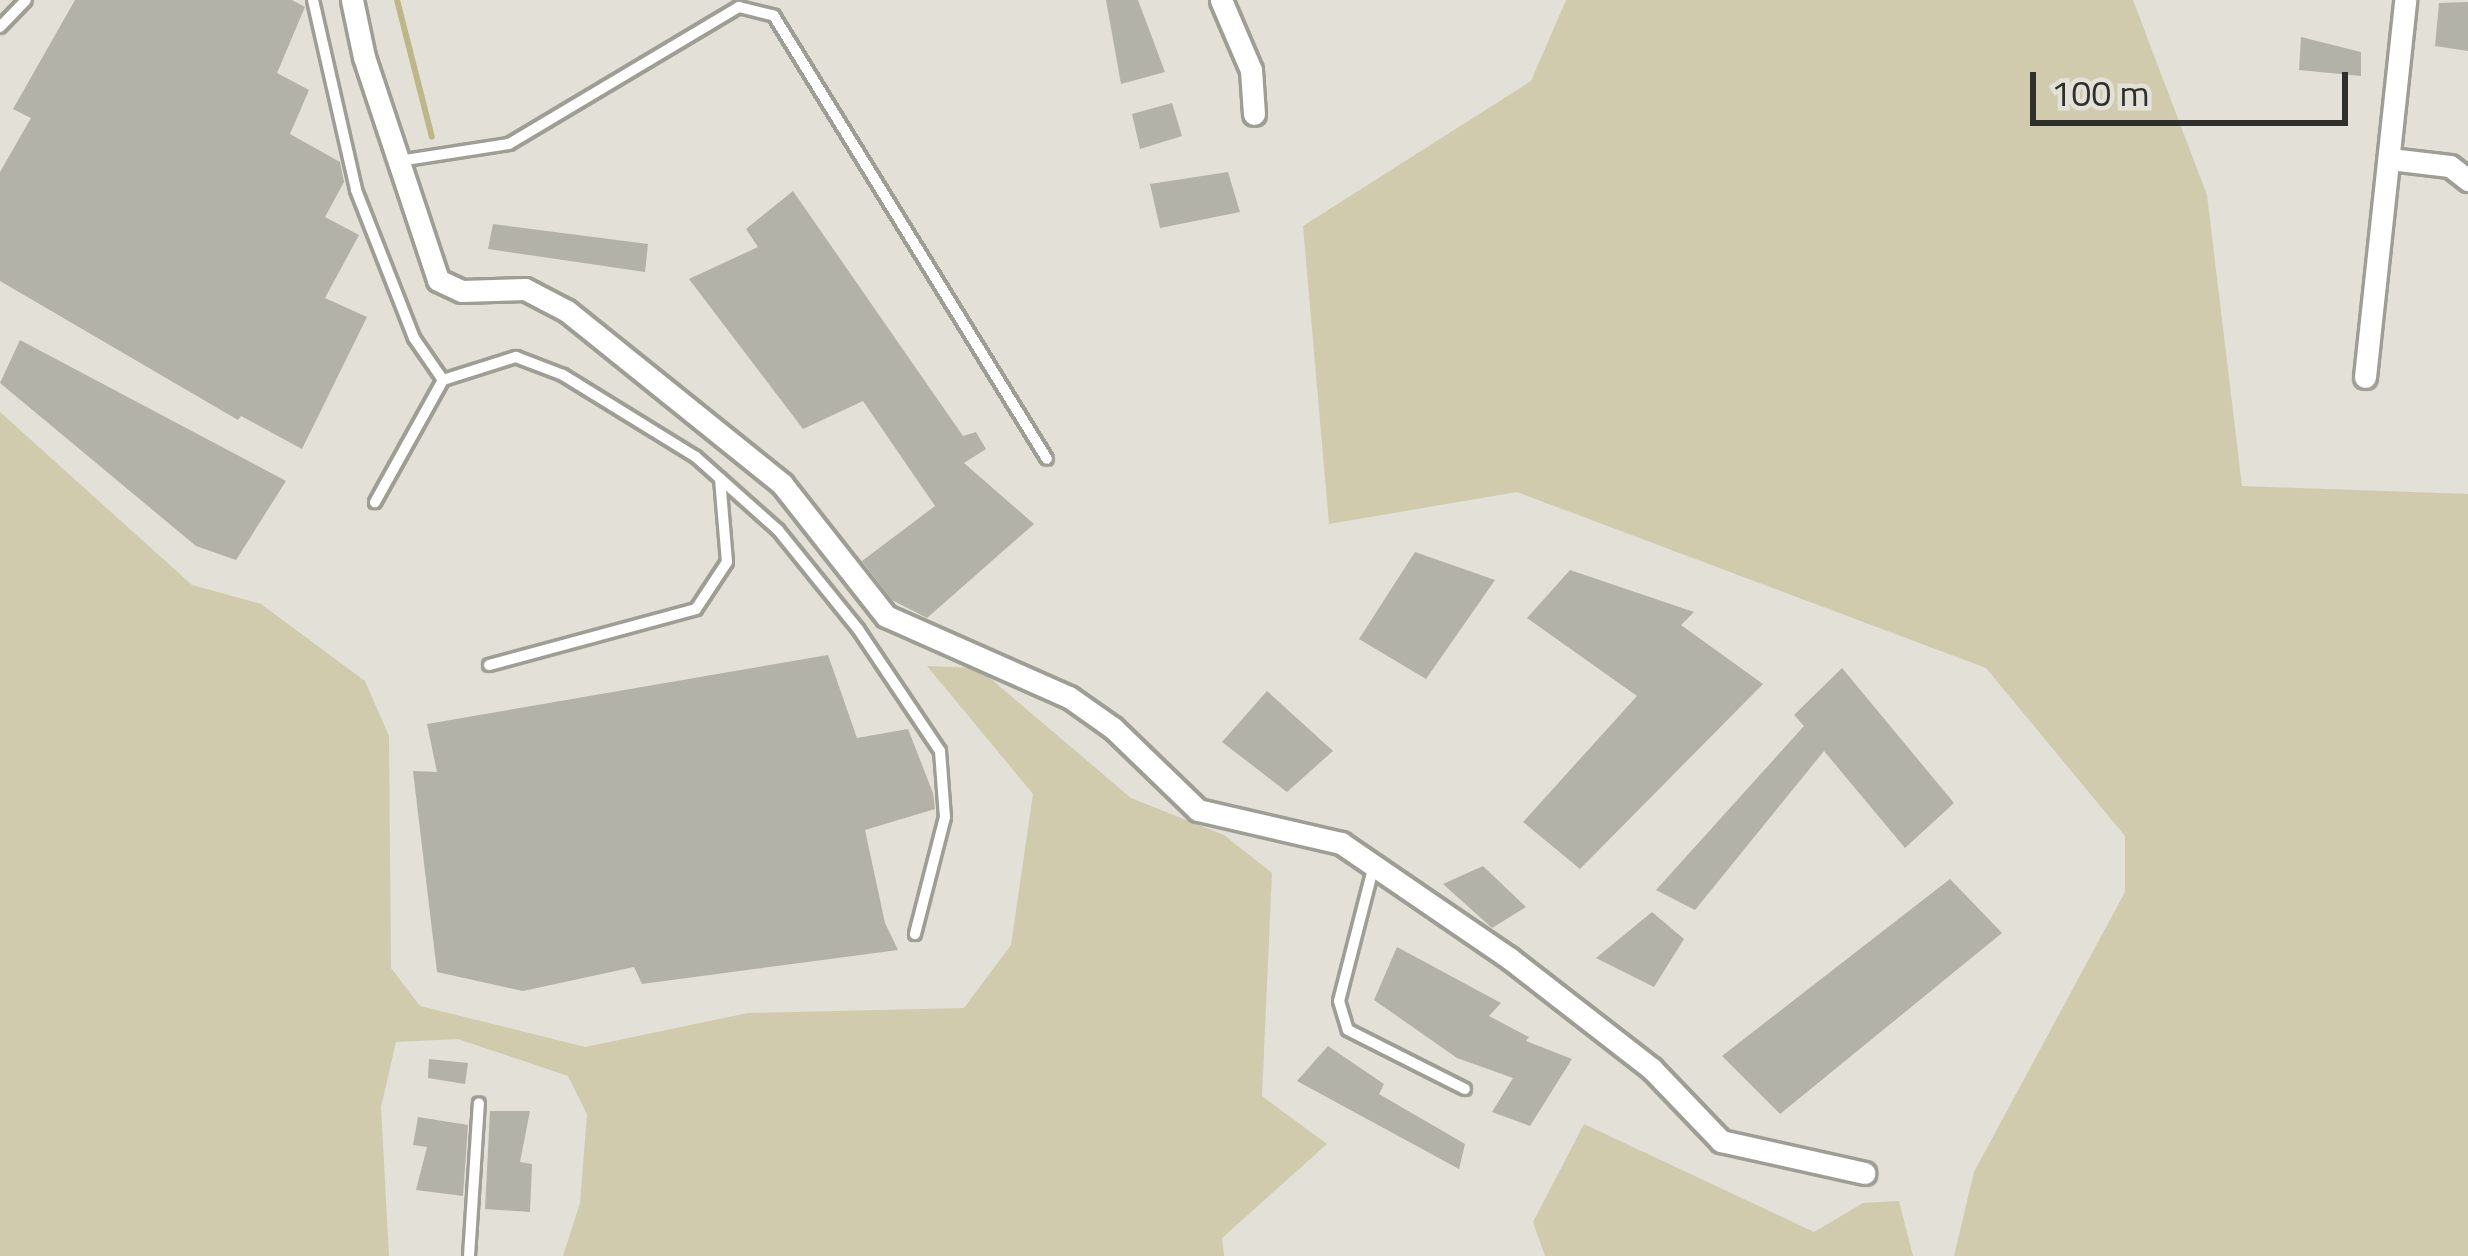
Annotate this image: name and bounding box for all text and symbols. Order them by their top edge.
scale bar [2036,48,2354,122]
text: 100 m [2051,65,2150,120]

